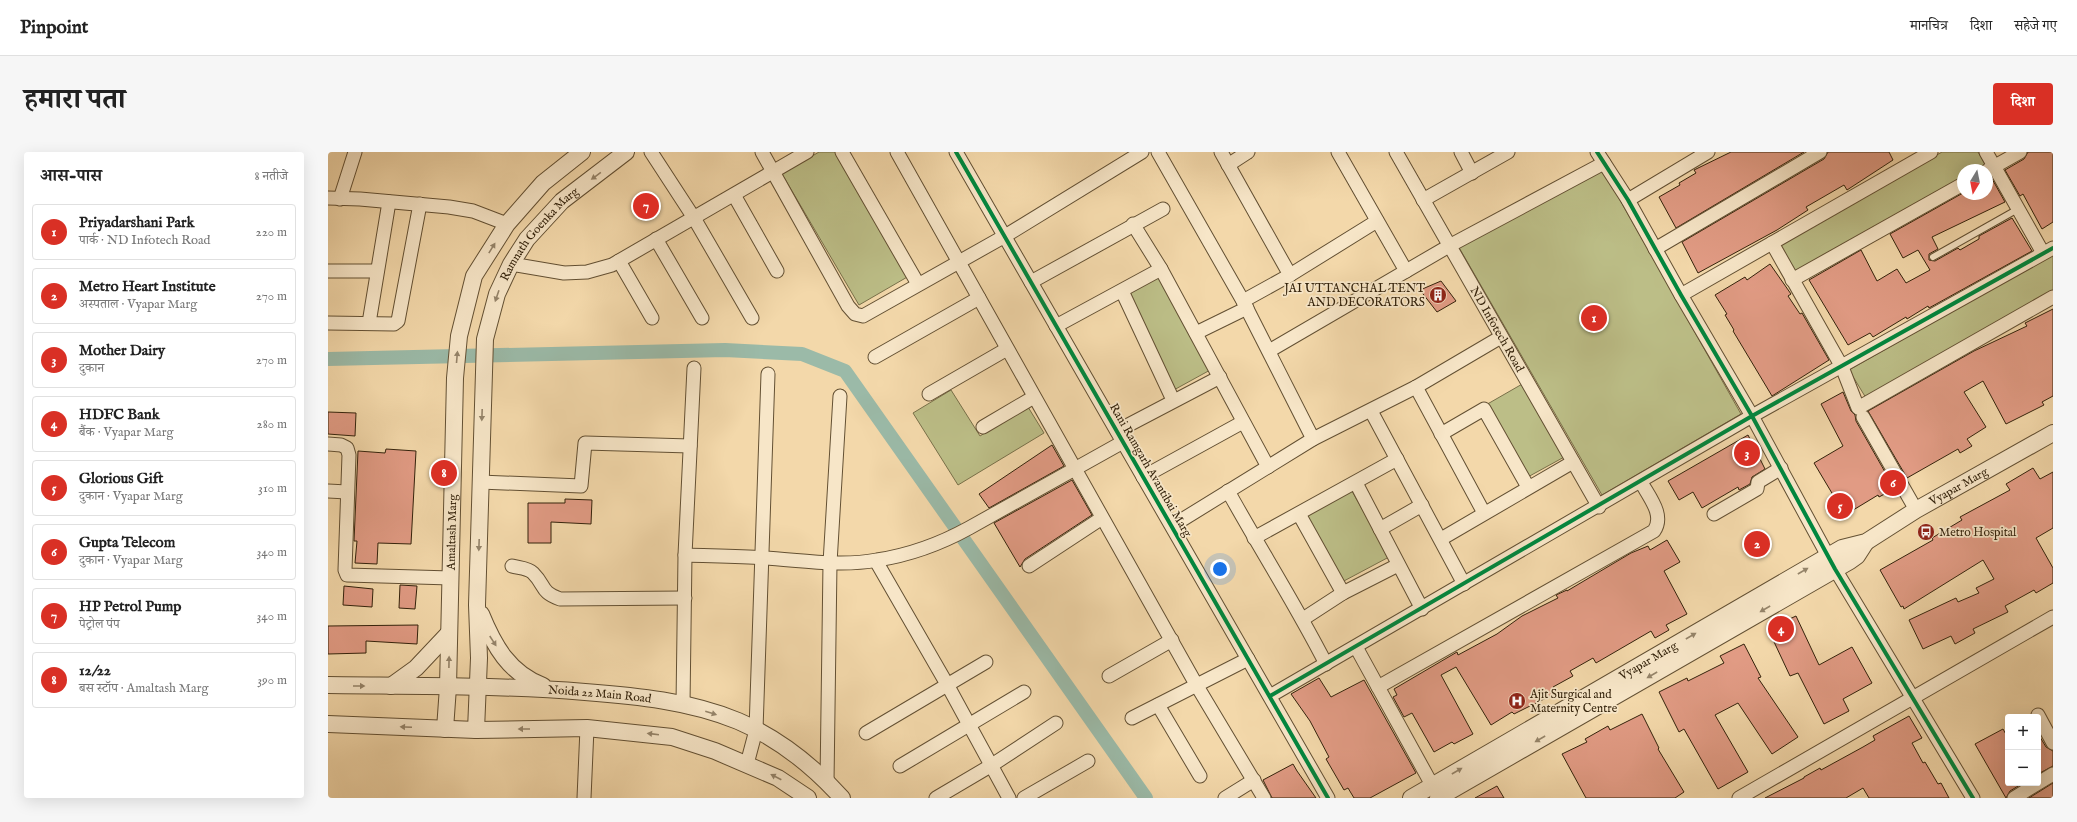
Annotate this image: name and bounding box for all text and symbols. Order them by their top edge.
text: Pinpoint [20,16,88,40]
text: मानचित्र [1910,17,1948,35]
text: दिशा [1970,17,1992,35]
text: सहेजे गए [2014,17,2057,35]
text: हमारा पता [24,83,125,118]
button: दिशा [1993,83,2053,125]
north arrow [1957,164,1993,200]
text: आस-पास [40,166,102,187]
text: 8 नतीजे [255,168,288,185]
one-way arrow [590,172,601,180]
street label: Ramnath Goenka Marg [497,184,582,284]
pin: 7 [633,191,659,221]
text: Priyadarshani Park [79,213,194,232]
text: 1 [52,224,56,241]
text: 220 m [256,224,287,241]
text: पार्क · ND Infotech Road [79,232,211,249]
one-way arrow [488,243,496,253]
text: Metro Heart Institute [79,277,216,296]
place label: JAI UTTANCHAL TENT AND DECORATORS [1282,281,1425,310]
street label: ND Infotech Road [1467,284,1527,375]
building icon: JAI UTTANCHAL TENT AND DECORATORS [1428,285,1448,305]
text: 2 [51,288,57,305]
text: 270 m [256,288,287,305]
one-way arrow [494,290,500,302]
text: अस्पताल · Vyapar Marg [79,296,197,313]
pin: 1 [1581,303,1607,333]
text: Mother Dairy [79,341,165,360]
one-way arrow [453,351,460,363]
text: 3 [52,352,56,369]
text: 270 m [256,352,287,369]
text: दुकान [79,360,104,377]
street label: Rani Ramgarh Avantibai Marg [1106,401,1195,540]
text: HDFC Bank [79,405,160,424]
one-way arrow [479,409,485,422]
text: 4 [51,416,57,433]
text: 280 m [257,416,287,433]
text: बैंक · Vyapar Marg [79,424,174,441]
pin: 3 [1734,438,1760,468]
pin: 8 [431,458,457,488]
street label: Vyapar Marg [1926,464,1991,510]
pin: 6 [1880,468,1906,498]
text: Glorious Gift [79,469,163,488]
text: 5 [52,480,56,497]
text: 310 m [258,480,287,497]
text: दुकान · Vyapar Marg [79,488,183,505]
pin: 5 [1827,491,1853,521]
street label: Amaltash Marg [444,494,460,571]
bus stop icon: Metro Hospital [1916,522,1936,542]
place label: Metro Hospital [1939,525,2017,541]
pin: 2 [1744,529,1770,559]
text: Gupta Telecom [79,533,175,552]
one-way arrow [475,539,482,551]
text: 6 [51,544,57,561]
text: 340 m [257,544,287,561]
text: दुकान · Vyapar Marg [79,552,183,569]
your location [1210,559,1230,579]
one-way arrow [1797,568,1809,575]
text: HP Petrol Pump [79,597,181,616]
one-way arrow [1759,606,1771,613]
text: 7 [51,608,57,625]
text: 340 m [257,608,287,625]
pin: 4 [1768,614,1794,644]
text: पेट्रोल पंप [79,616,120,633]
one-way arrow [1685,633,1697,640]
one-way arrow [489,635,497,646]
street label: Vyapar Marg [1616,638,1680,684]
one-way arrow [446,655,452,668]
text: 12/22 [79,661,111,680]
one-way arrow [1646,671,1658,678]
text: 8 [51,672,57,689]
text: 390 m [257,672,287,689]
text: बस स्टॉप · Amaltash Marg [79,680,208,697]
street label: Noida 22 Main Road [548,682,653,707]
one-way arrow [353,683,366,689]
place label: Ajit Surgical and Maternity Centre [1529,687,1618,716]
hospital icon: Ajit Surgical and Maternity Centre [1507,691,1527,711]
one-way arrow [705,710,717,716]
map controls [2005,714,2041,786]
button: + [2005,714,2041,750]
one-way arrow [400,724,412,731]
one-way arrow [517,726,530,732]
one-way arrow [647,731,659,737]
one-way arrow [1534,736,1545,743]
button: − [2005,750,2041,786]
one-way arrow [1451,768,1463,775]
one-way arrow [770,774,781,780]

